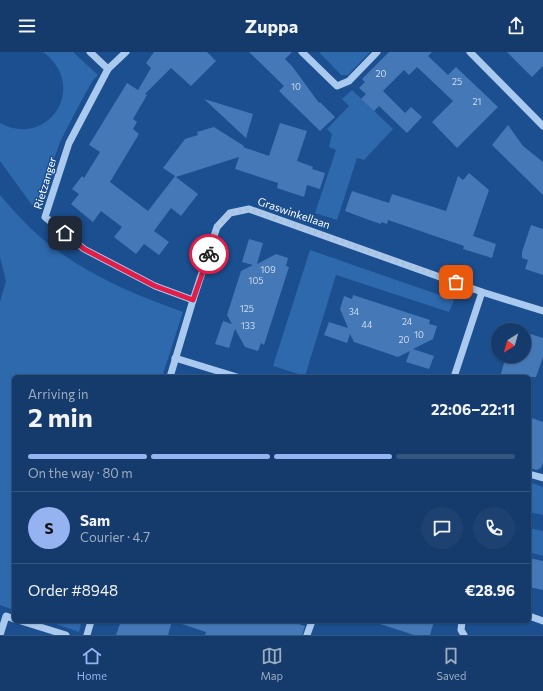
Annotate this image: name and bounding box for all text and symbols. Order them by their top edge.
icon: menu [16,15,38,37]
text: Zuppa [245,15,298,37]
icon: share [505,15,527,37]
house number: 20 [376,68,387,79]
house number: 25 [452,76,462,87]
house number: 10 [291,81,301,92]
house number: 21 [473,96,481,107]
street label: Rietzanger [30,155,59,211]
street label: Graswinkellaan [256,194,332,231]
pin [48,216,82,250]
icon: home [54,222,76,244]
courier [189,234,229,274]
icon: bike [198,243,220,265]
house number: 109 [260,264,276,275]
pin [439,265,473,299]
icon: bag [445,271,467,293]
house number: 105 [249,275,263,286]
house number: 125 [240,303,254,314]
house number: 34 [349,306,360,317]
house number: 24 [402,316,413,327]
house number: 44 [362,319,373,330]
house number: 133 [241,320,255,331]
north arrow [491,323,531,363]
map controls [491,323,531,363]
house number: 10 [414,329,424,340]
house number: 20 [399,334,410,345]
text: Arriving in [28,386,88,402]
text: 22:06–22:11 [431,400,515,418]
text: 2 min [28,401,93,432]
text: On the way · 80 m [28,465,133,481]
button: chat [421,507,463,549]
button: phone [473,507,515,549]
text: Sam [80,511,110,529]
text: S [44,519,54,537]
text: Courier · 4.7 [80,529,150,545]
text: Order #8948 [28,581,118,599]
text: €28.96 [465,581,515,599]
tab: Home [77,645,107,682]
tab: Map [260,645,283,682]
tab: Saved [437,645,466,682]

